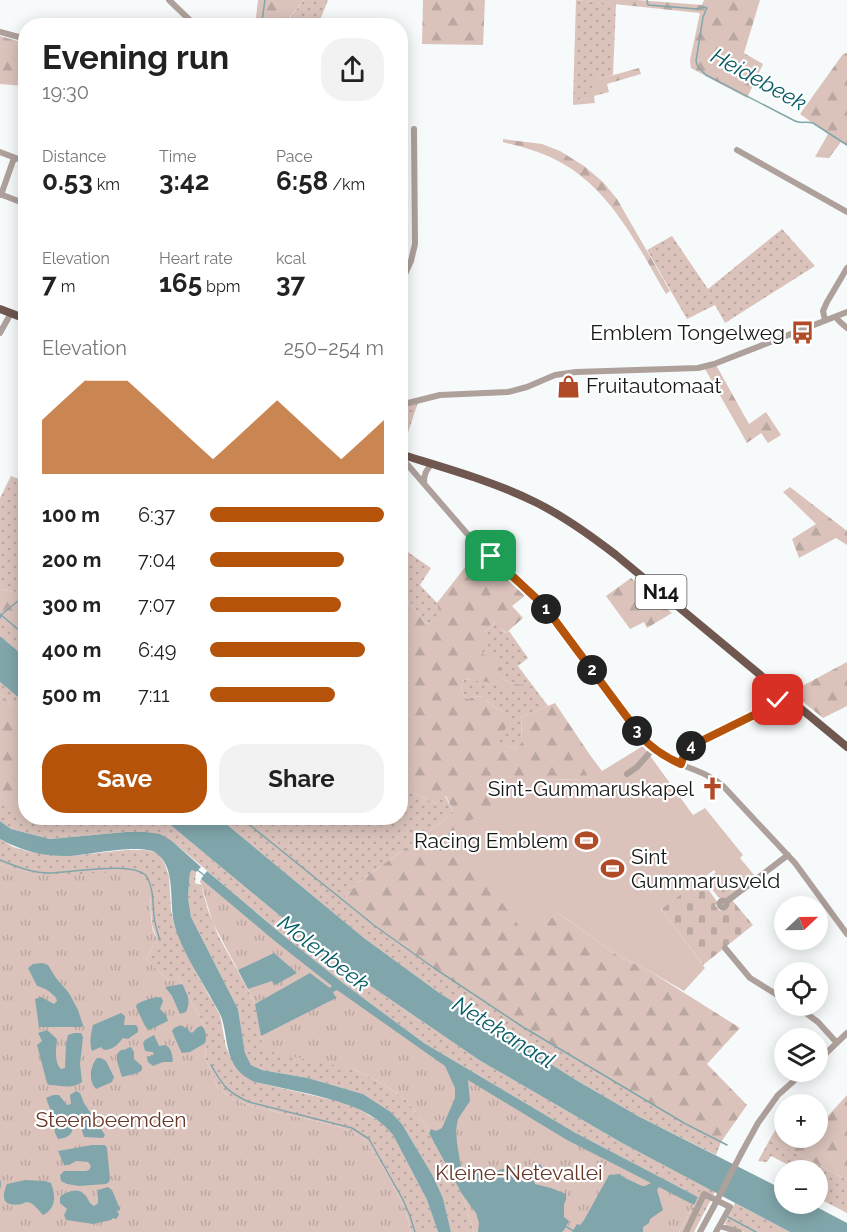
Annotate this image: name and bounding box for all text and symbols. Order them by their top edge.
text: Evening run [42,38,229,77]
button: share [321,38,384,101]
water label: Heidebeek [707,42,811,116]
text: 19:30 [42,80,89,104]
text: Distance [42,147,106,166]
text: Time [159,147,196,166]
text: Pace [276,147,313,166]
text: 0.53 [42,166,93,196]
text: 3:42 [159,166,209,196]
text: 6:58 [276,166,328,196]
text: km [93,175,120,194]
text: /km [328,175,365,194]
text: Elevation [42,249,110,268]
text: Heart rate [159,249,233,268]
text: kcal [276,249,306,268]
text: 7 [42,268,57,298]
text: 165 [159,268,202,298]
text: 37 [276,268,305,298]
text: m [57,277,75,296]
text: bpm [202,277,241,296]
place label: Emblem Tongelweg [590,320,785,345]
bus stop icon: Emblem Tongelweg [790,320,816,346]
text: Elevation [42,336,127,360]
text: 250–254 m [283,336,384,360]
shop icon: Fruitautomaat [555,373,581,399]
place label: Fruitautomaat [586,373,721,398]
text: 100 m [42,503,100,527]
text: 6:37 [138,503,175,527]
pin [465,530,516,581]
icon: arrive [474,539,507,572]
text: 200 m [42,548,101,572]
text: 7:04 [138,548,176,572]
road number: N14 [636,575,686,609]
text: 300 m [42,593,101,617]
text: 7:07 [138,593,175,617]
pin: 1 [531,594,561,624]
text: 1 [542,599,550,618]
text: 400 m [42,638,101,662]
text: 6:49 [138,638,176,662]
pin: 2 [577,655,607,685]
text: 2 [587,660,597,679]
pin [752,674,803,725]
text: 500 m [42,683,101,707]
text: 7:11 [138,683,170,707]
icon: check [761,683,794,716]
pin: 3 [622,716,652,746]
text: 3 [633,721,641,740]
pin: 4 [676,731,706,761]
text: 4 [686,736,696,755]
button: Save [42,744,207,813]
button: Share [219,744,384,813]
place label: Sint-Gummaruskapel [488,776,694,801]
church icon: Sint-Gummaruskapel [699,776,725,802]
place label: Racing Emblem [414,828,568,853]
sports icon: Racing Emblem [573,828,599,854]
place label: Sint Gummarusveld [631,844,780,893]
sports icon: Sint Gummarusveld [600,856,626,882]
north arrow [774,896,828,950]
map controls [774,896,828,1214]
water label: Molenbeek [273,909,375,997]
button: locate [774,962,828,1016]
water label: Netekanaal [448,990,560,1074]
button: layers [774,1028,828,1082]
button: + [774,1094,828,1148]
park label: Steenbeemden [36,1107,186,1132]
park label: Kleine-Netevallei [435,1160,603,1185]
button: − [774,1160,828,1214]

